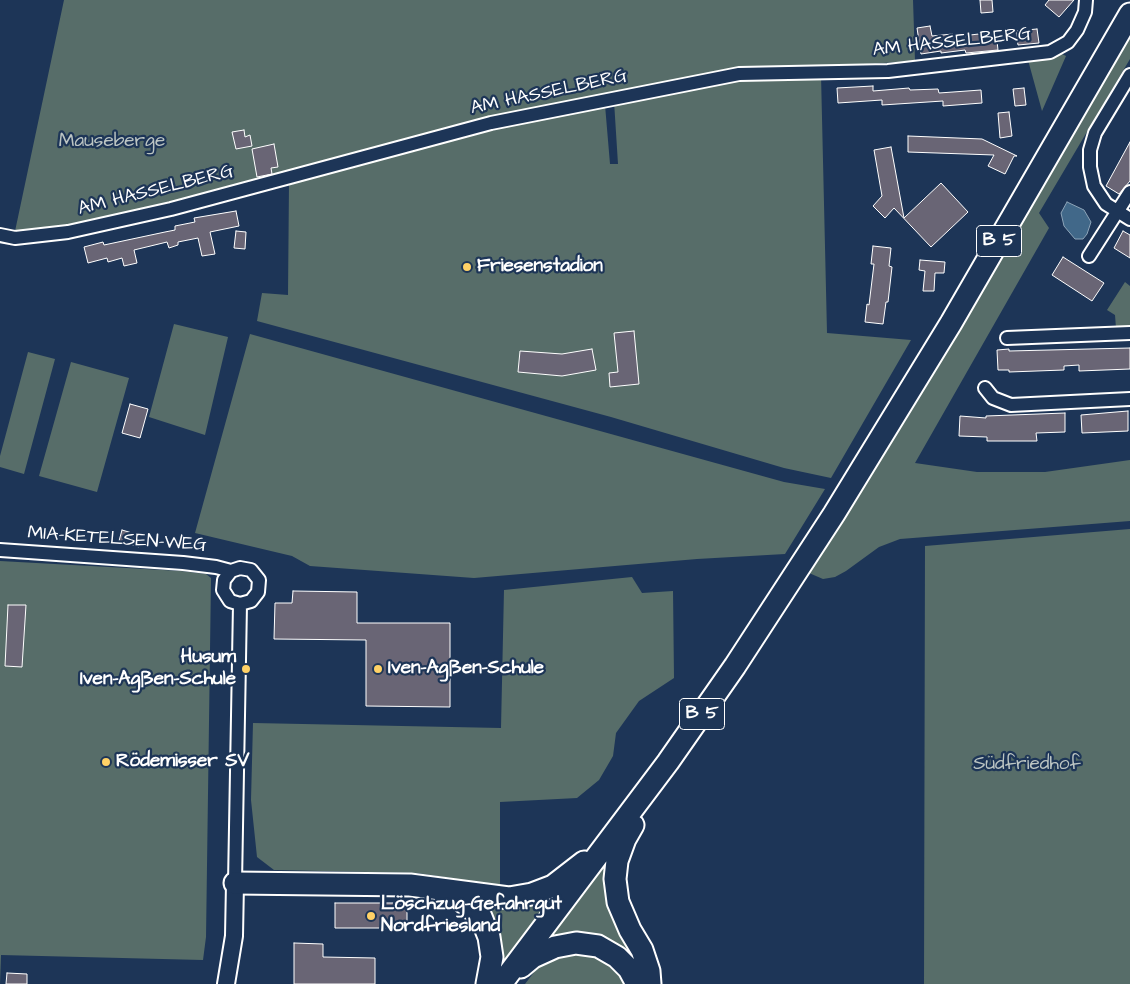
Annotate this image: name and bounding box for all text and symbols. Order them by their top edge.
street label: AM HASSELBERG [872,23,1032,63]
street label: AM HASSELBERG [469,65,629,121]
park label: Mauseberge [59,131,165,153]
street label: AM HASSELBERG [76,161,236,221]
road number: B 5 [976,226,1022,256]
place label: Friesenstadion [477,256,603,278]
marker: Friesenstadion [461,261,473,273]
street label: MIA-KETELSEN-WEG [27,522,207,558]
place label: Husum Iven-Agßen-Schule [80,647,236,691]
place label: Iven-Agßen-Schule [388,658,544,680]
marker: Husum Iven-Agßen-Schule [240,663,252,675]
marker: Iven-Agßen-Schule [372,663,384,675]
road number: B 5 [680,699,724,730]
place label: Rödemisser SV [116,751,249,773]
park label: Südfriedhof [973,754,1081,776]
marker: Rödemisser SV [100,756,112,768]
place label: Löschzug-Gefahrgut Nordfriesland [381,894,562,938]
marker: Löschzug-Gefahrgut Nordfriesland [365,910,377,922]

